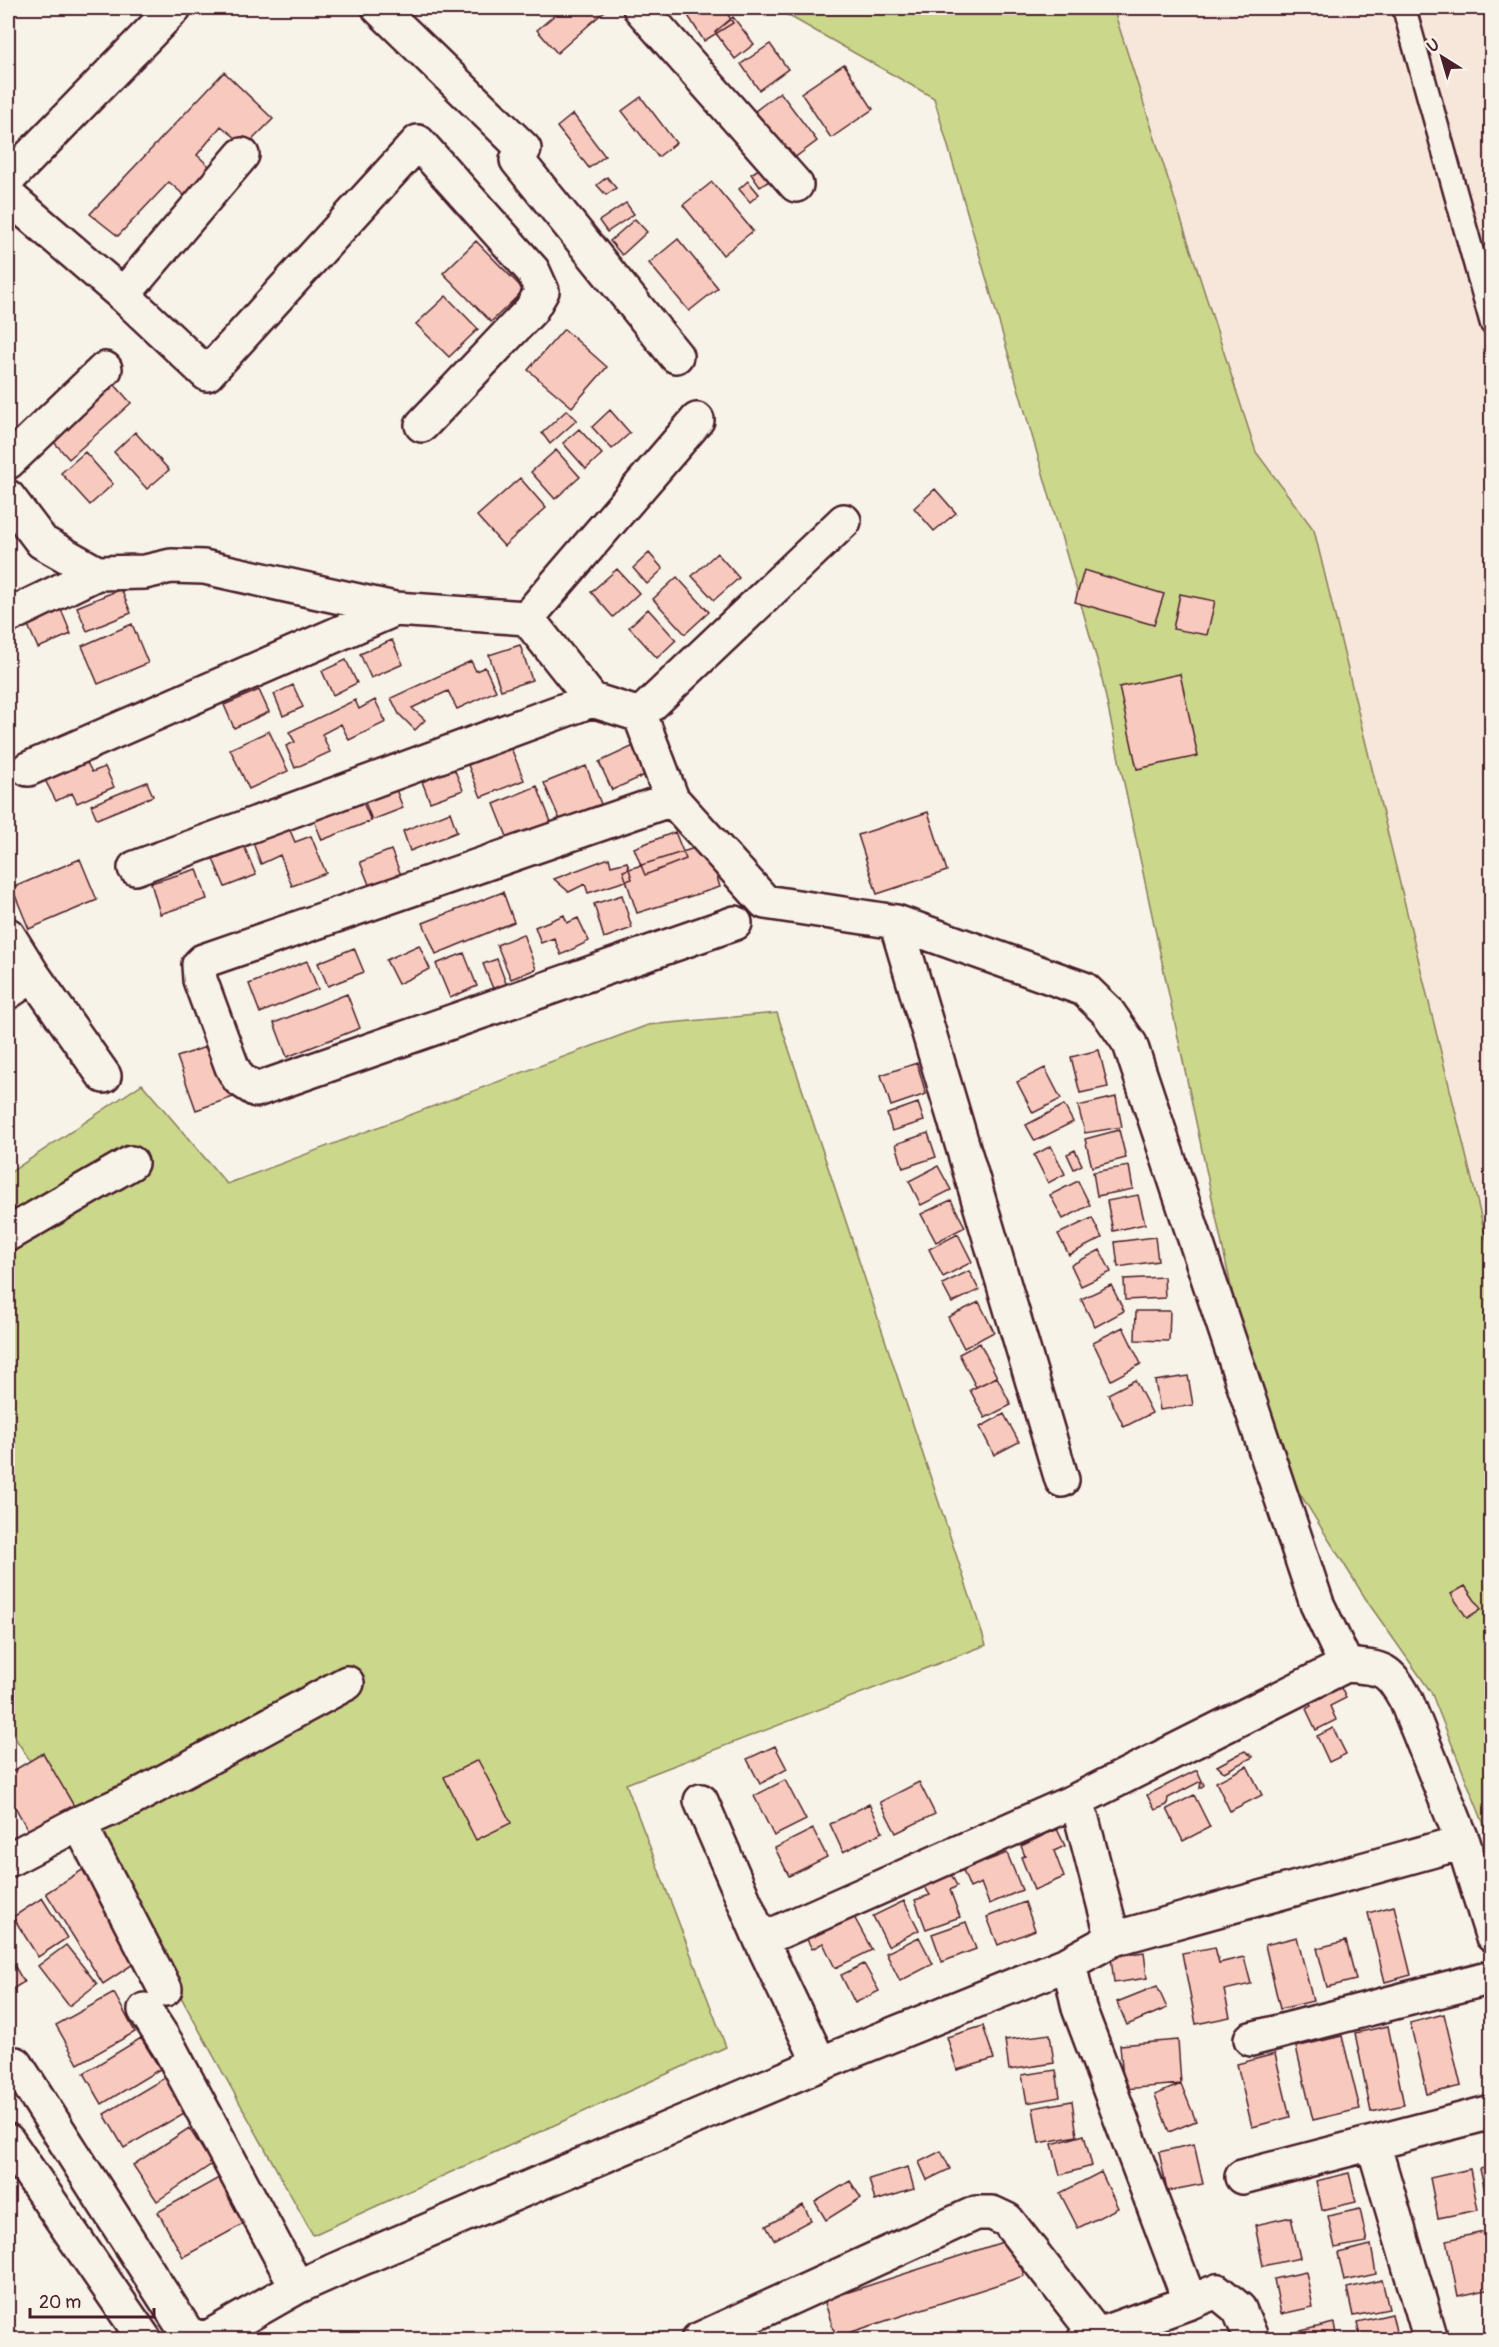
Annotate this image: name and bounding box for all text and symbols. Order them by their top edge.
north arrow [1412,27,1472,87]
text: U [1423,34,1444,57]
scale bar [30,2281,154,2319]
text: 20 m [39,2291,81,2314]

